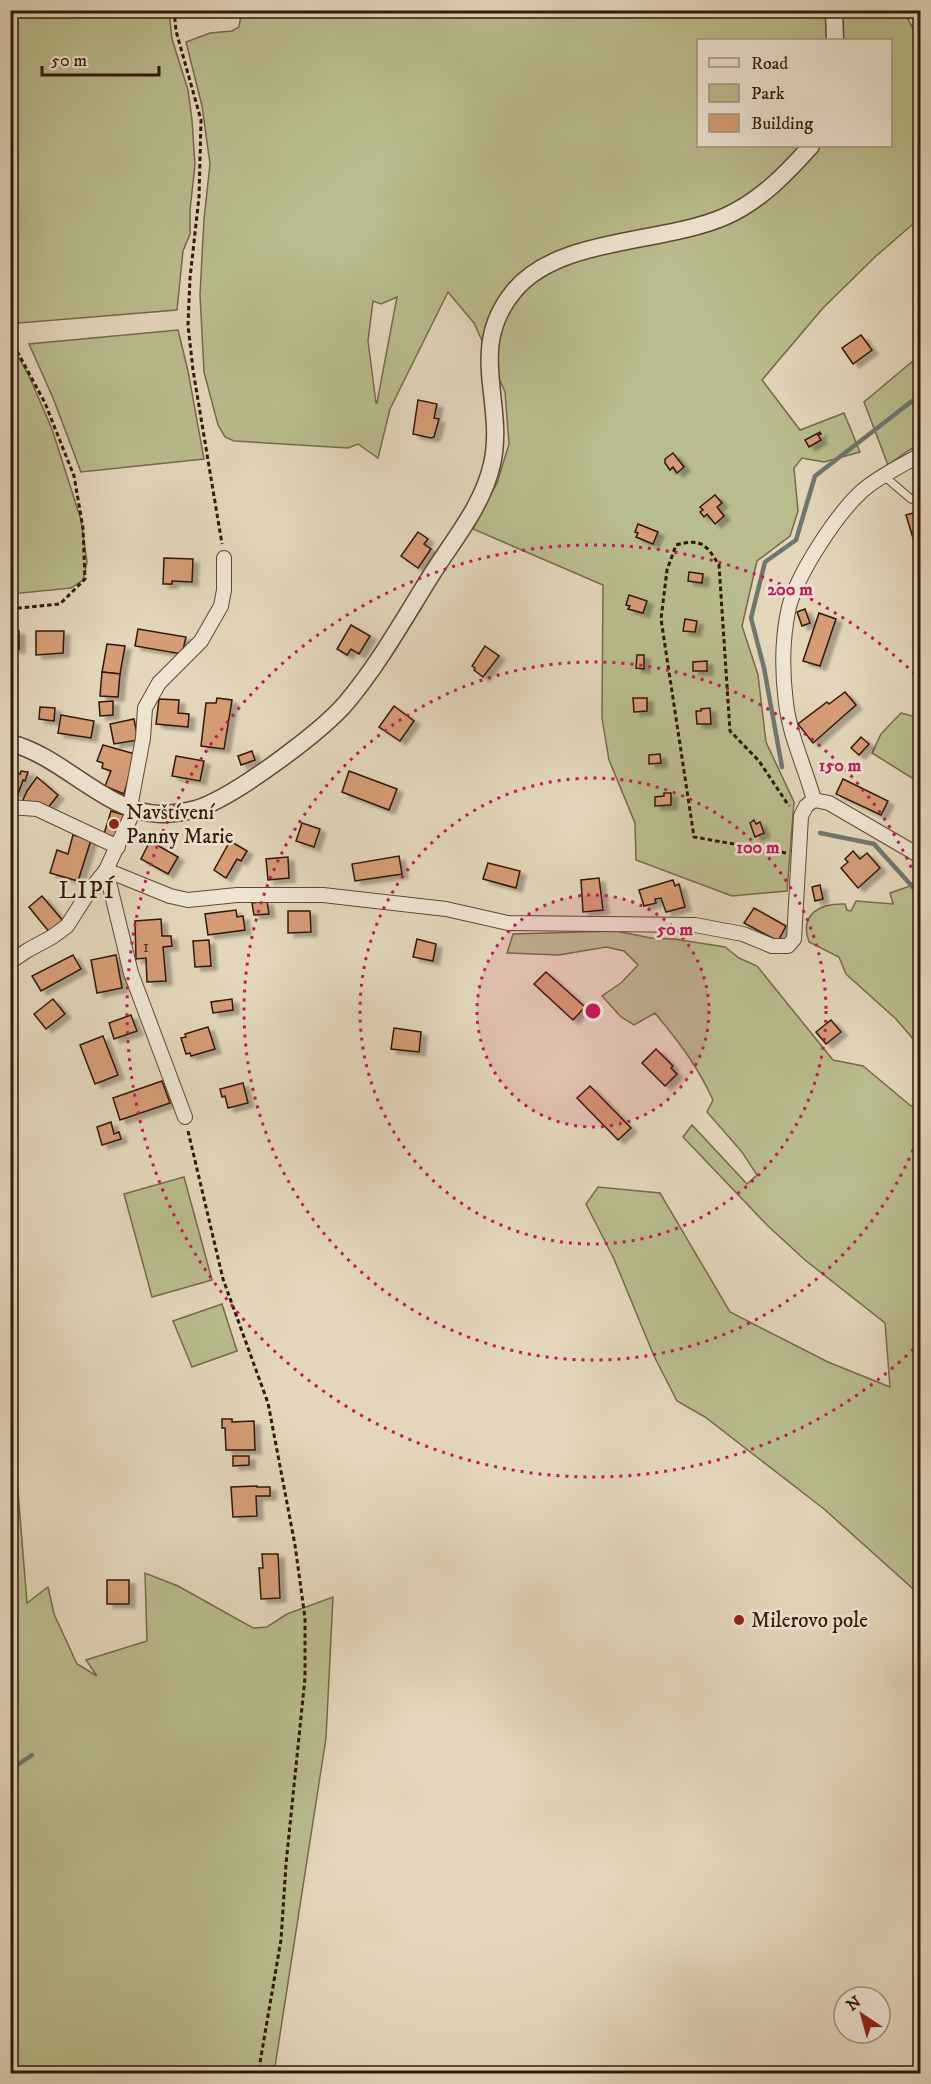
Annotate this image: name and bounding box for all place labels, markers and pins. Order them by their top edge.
place label: Navštívení Panny Marie [126,800,234,850]
marker: Navštívení Panny Marie [107,817,121,831]
centre of rings [583,1001,603,1021]
place label: Milerovo pole [751,1608,868,1634]
marker: Milerovo pole [732,1613,746,1627]

